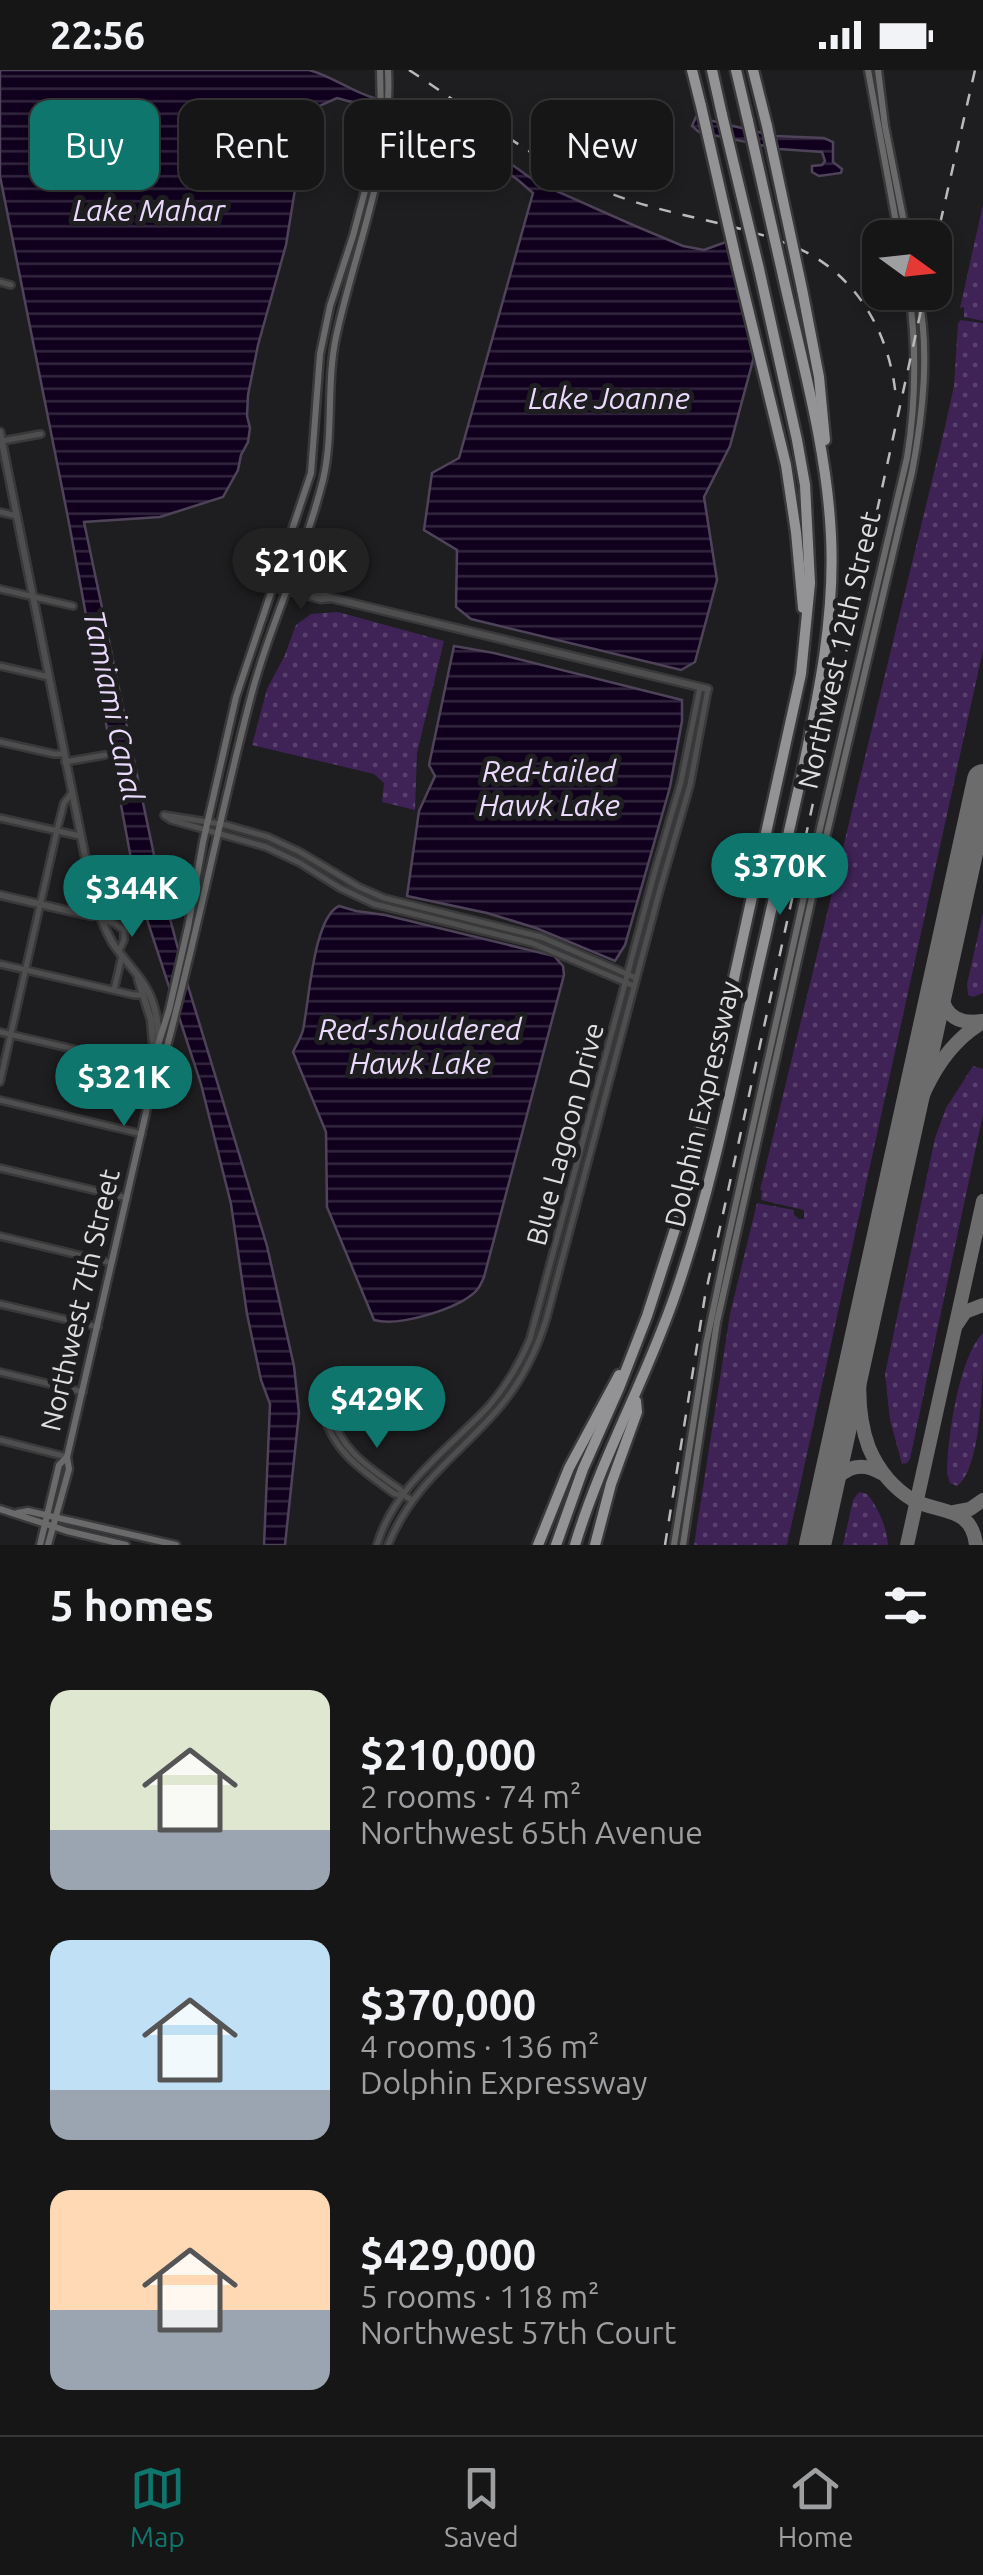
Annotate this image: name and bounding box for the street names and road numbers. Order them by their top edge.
street label: Northwest 12th Street [791,508,886,792]
street label: Dolphin Expressway [658,978,745,1230]
street label: Blue Lagoon Drive [520,1019,609,1249]
street label: Northwest 7th Street [34,1166,125,1434]

